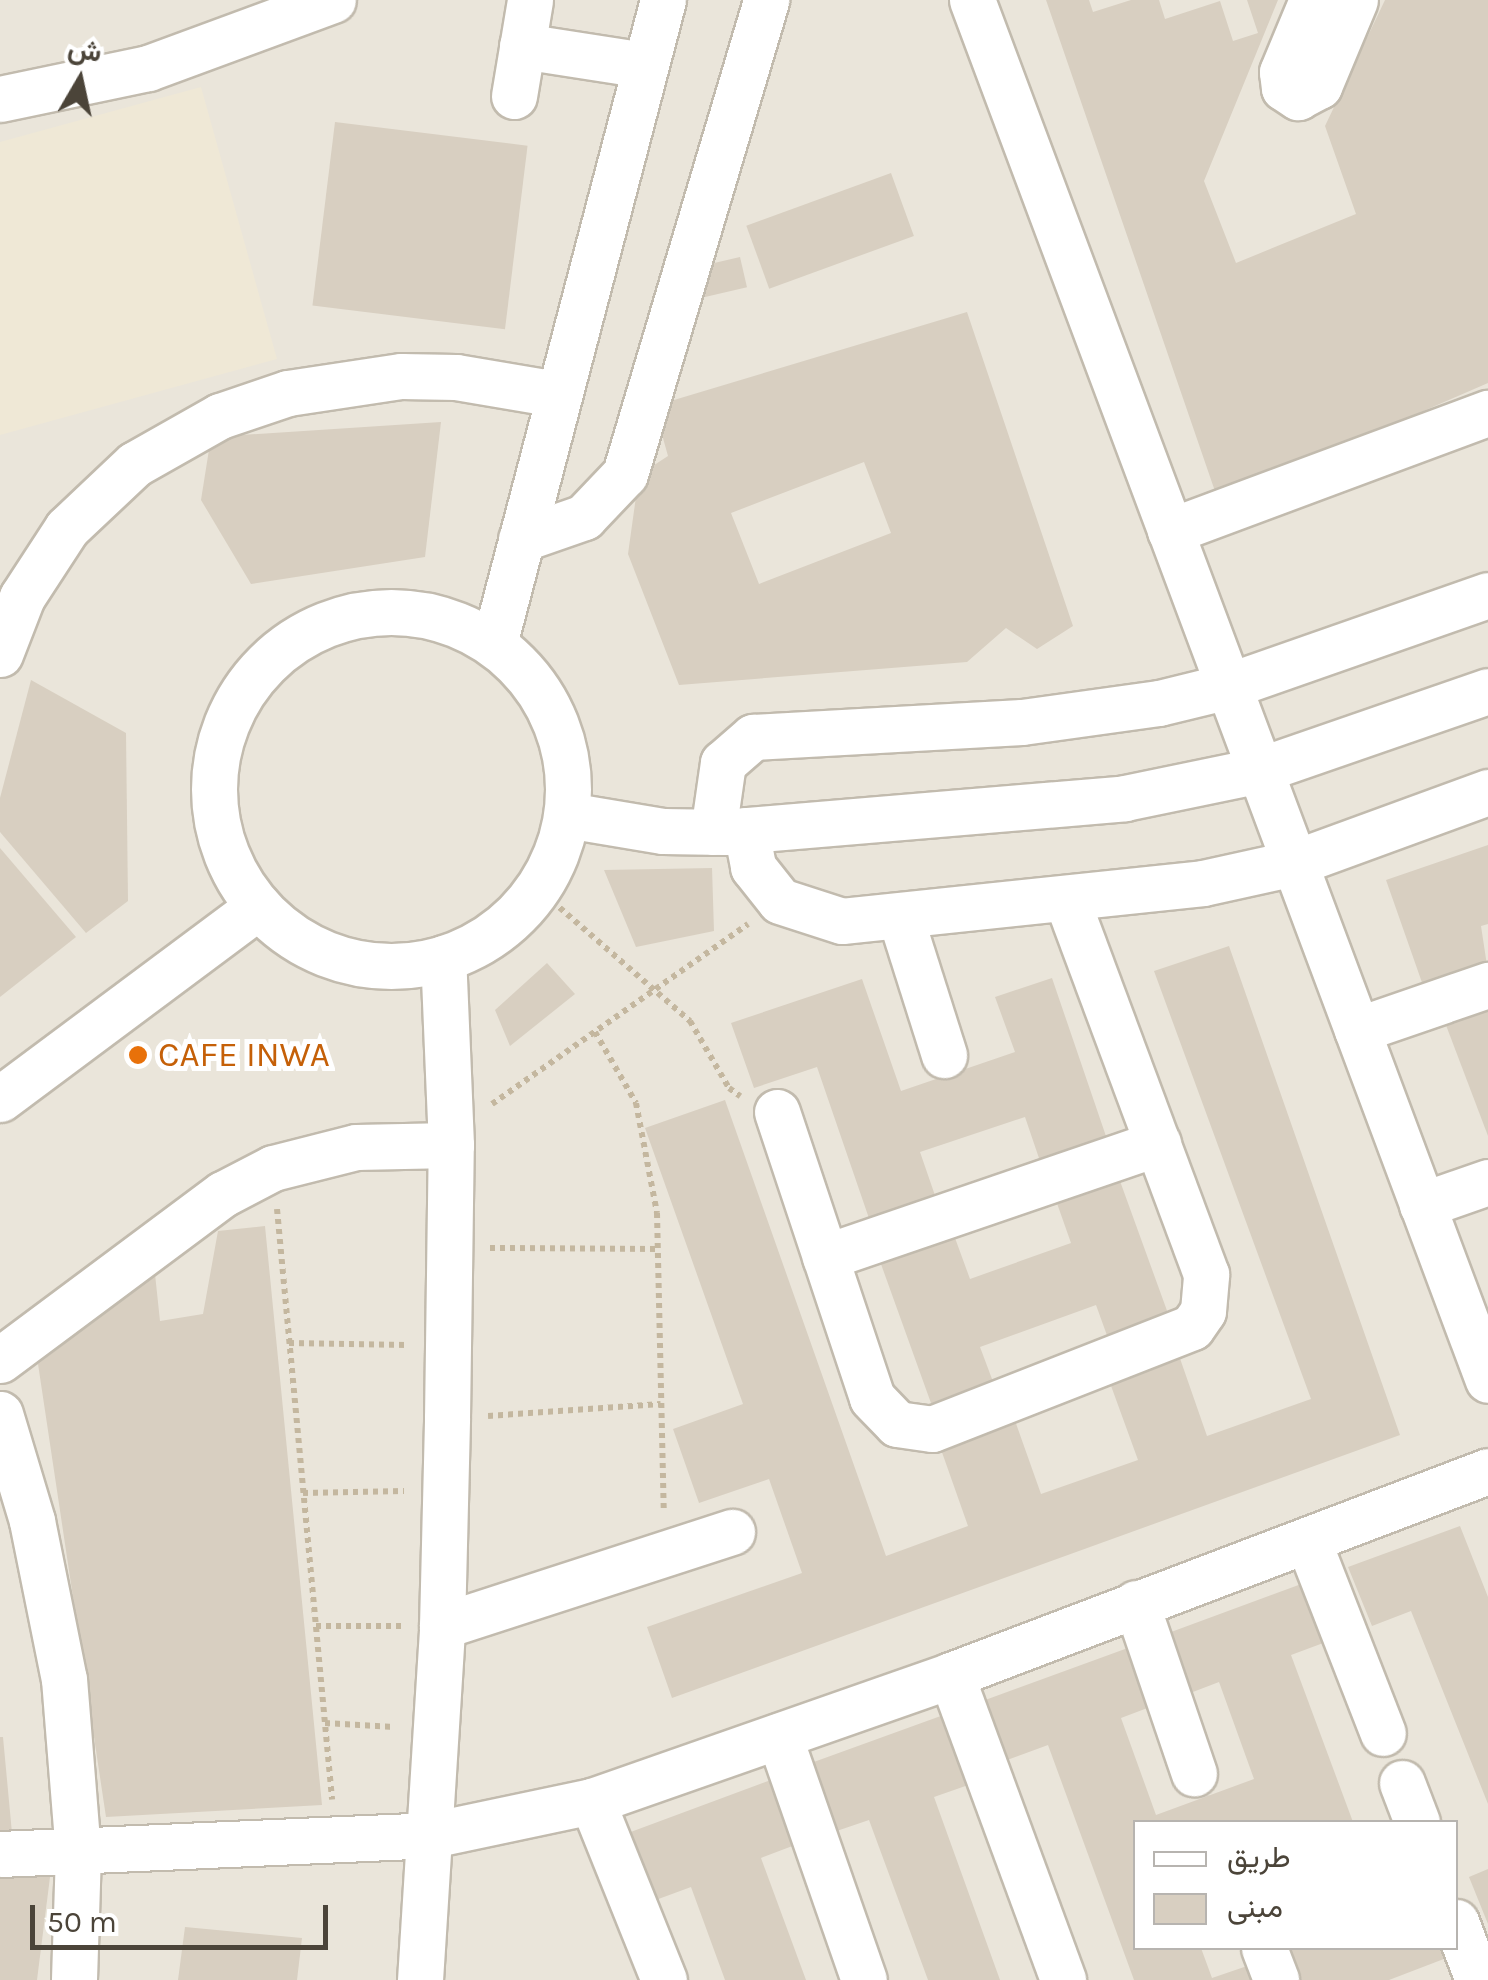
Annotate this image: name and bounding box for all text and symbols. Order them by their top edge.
north arrow [30,30,130,130]
text: ش [66,31,104,69]
place label: CAFE INWA [158,1034,330,1076]
marker: CAFE INWA [127,1044,149,1066]
legend [1133,1820,1458,1950]
text: طريق [1227,1839,1291,1875]
scale bar [35,1885,332,1947]
text: مبنى [1227,1889,1283,1925]
text: 50 m [47,1904,117,1940]

